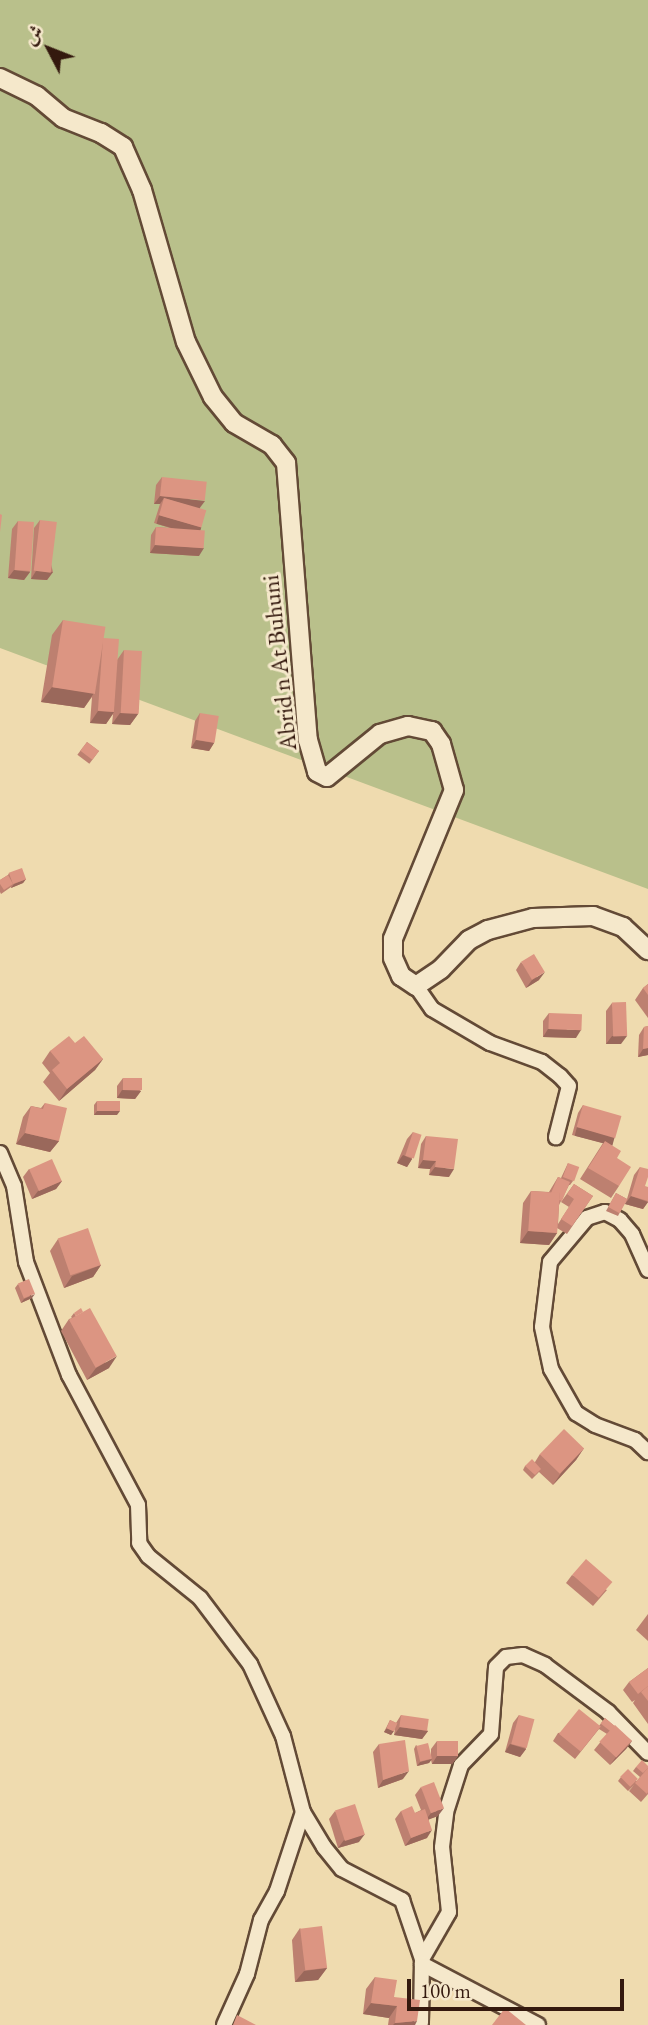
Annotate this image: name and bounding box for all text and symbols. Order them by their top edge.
north arrow [14,14,84,84]
text: ش [17,19,49,50]
street label: Abrid n At Buhuni [255,574,303,752]
scale bar [410,1966,627,2010]
text: 100 m [420,1977,471,2004]

